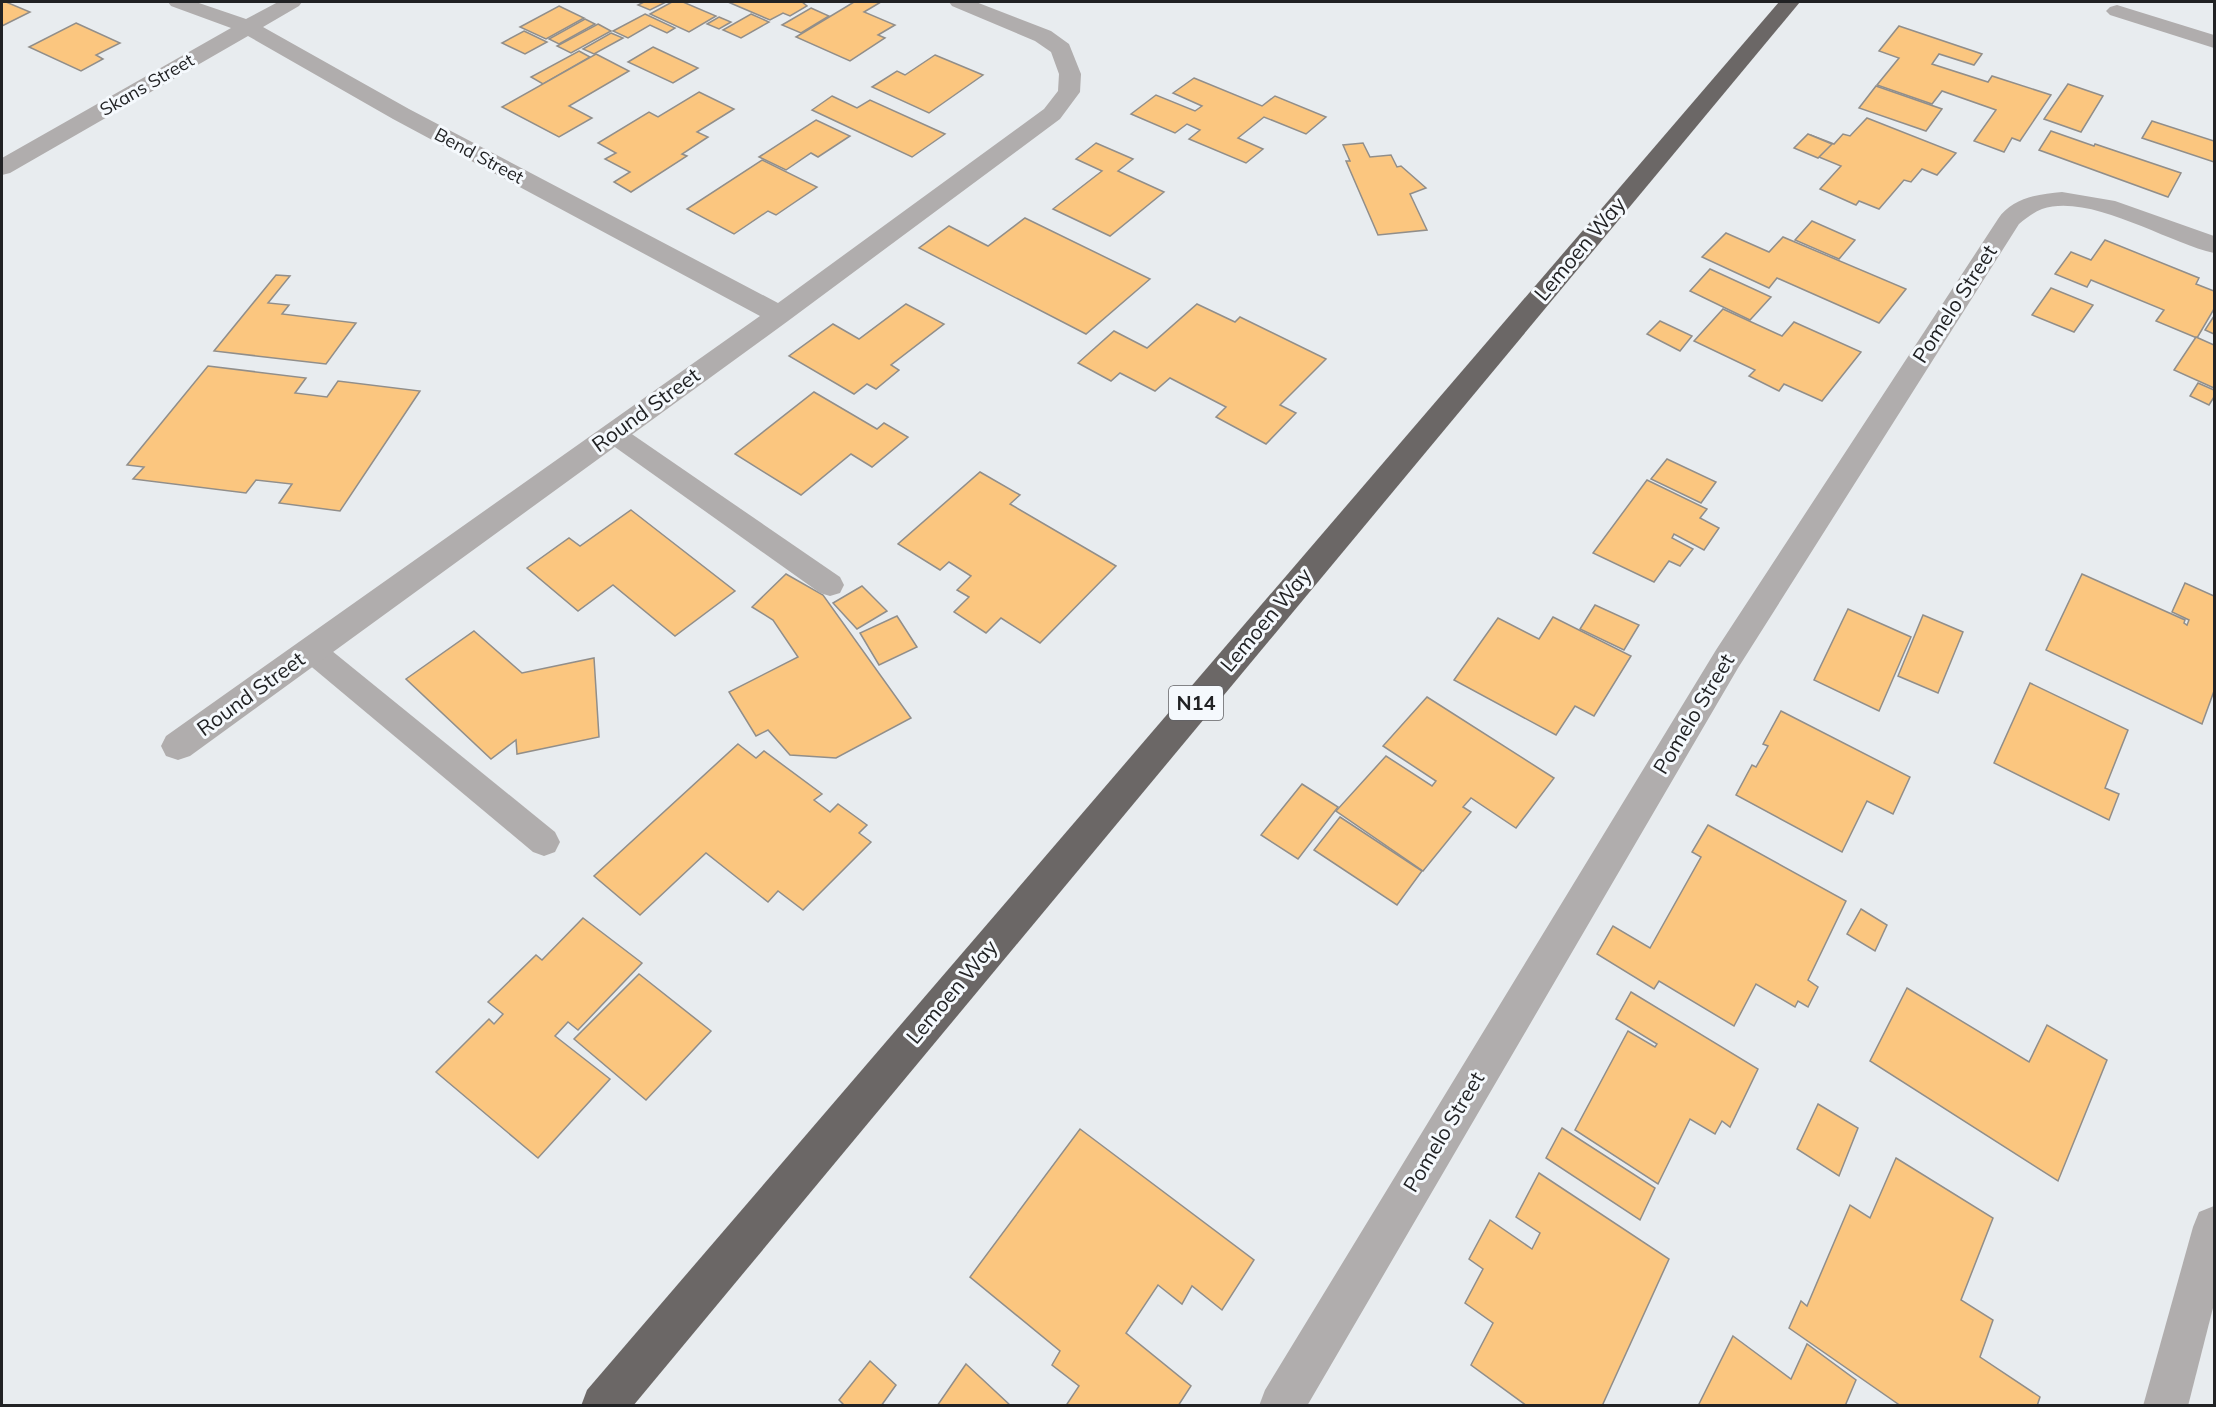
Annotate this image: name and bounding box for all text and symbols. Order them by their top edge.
street label: Skans Street [95,48,198,121]
street label: Bend Street [431,122,528,189]
street label: Lemoen Way [1528,191,1630,306]
street label: Pomelo Street [1906,240,2002,367]
street label: Round Street [586,361,704,457]
street label: Lemoen Way [1214,562,1316,677]
street label: Round Street [191,645,309,741]
street label: Pomelo Street [1647,649,1739,778]
road number: N14 [1169,686,1223,720]
street label: Lemoen Way [900,934,1002,1049]
street label: Pomelo Street [1397,1067,1489,1196]

